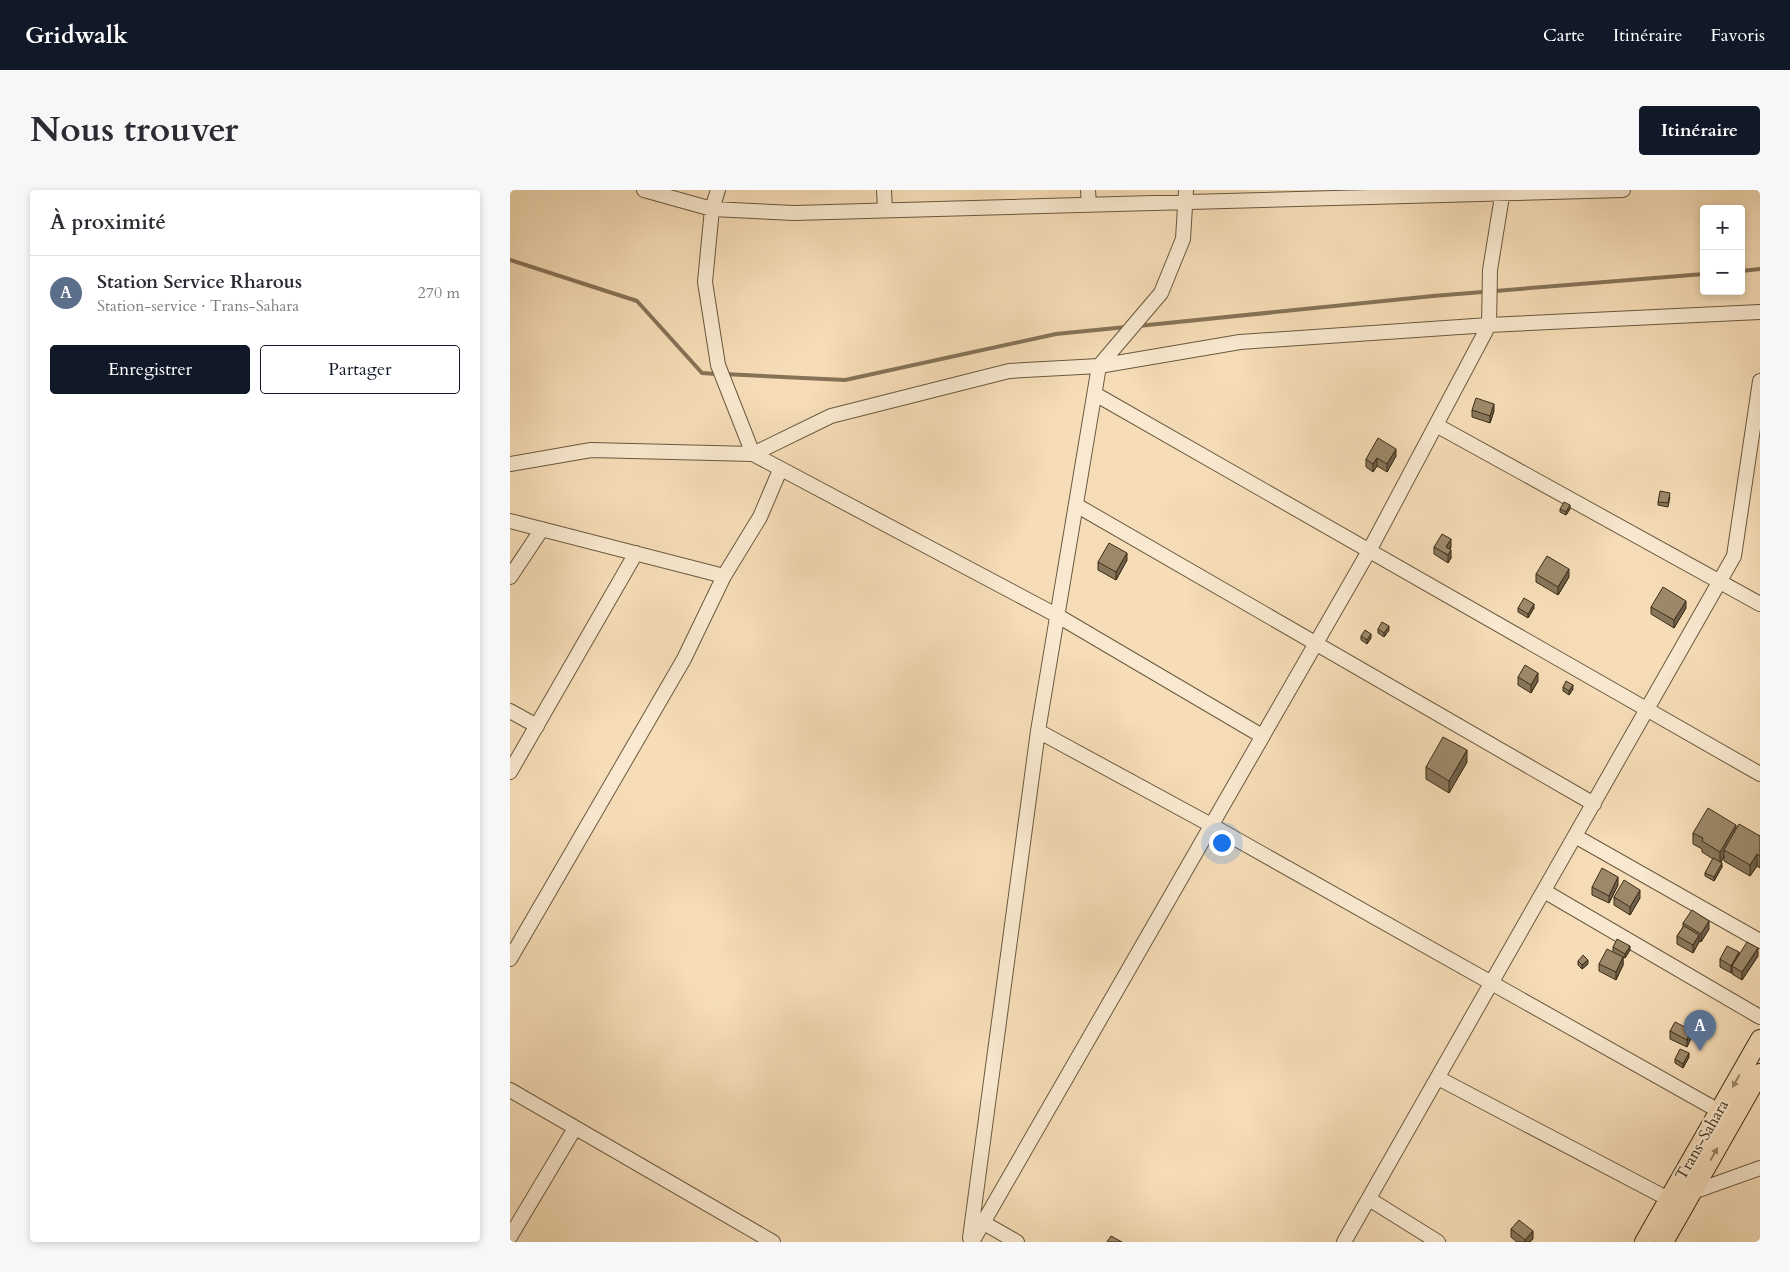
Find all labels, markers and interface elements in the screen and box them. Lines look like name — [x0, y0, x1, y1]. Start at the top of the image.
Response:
text: Gridwalk — [25, 19, 128, 52]
text: Carte — [1543, 23, 1585, 48]
text: Itinéraire — [1613, 23, 1682, 48]
text: Favoris — [1710, 23, 1765, 48]
text: Nous trouver — [30, 106, 238, 154]
button: Itinéraire — [1639, 106, 1760, 155]
map controls — [1700, 205, 1745, 295]
button: + — [1700, 205, 1745, 250]
text: À proximité — [50, 208, 166, 237]
button: − — [1700, 250, 1745, 295]
text: Station Service Rharous — [97, 269, 302, 295]
text: A — [60, 282, 72, 304]
text: 270 m — [418, 282, 460, 304]
text: Station-service · Trans-Sahara — [97, 295, 299, 317]
button: Enregistrer — [50, 345, 250, 394]
button: Partager — [260, 345, 460, 394]
your location — [1209, 830, 1235, 856]
pin: A — [1684, 1010, 1716, 1051]
one-way arrow — [1732, 1074, 1740, 1089]
street label: Trans-Sahara — [1670, 1096, 1734, 1184]
one-way arrow — [1710, 1147, 1719, 1161]

